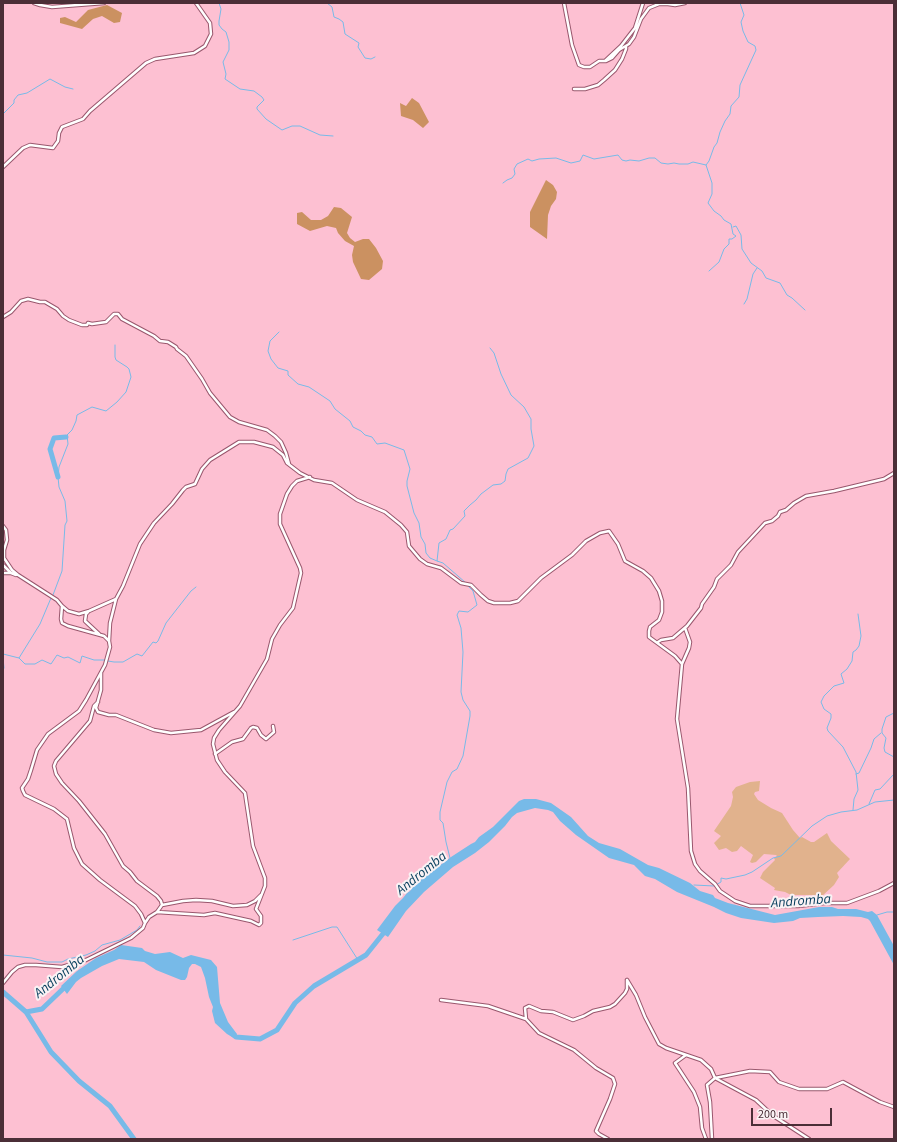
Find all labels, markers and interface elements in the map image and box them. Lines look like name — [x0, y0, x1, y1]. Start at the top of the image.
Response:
water label: Andromba — [393, 849, 451, 899]
water label: Andromba — [770, 892, 832, 912]
water label: Andromba — [31, 952, 89, 1002]
scale bar — [753, 1100, 834, 1126]
text: 200 m — [758, 1106, 788, 1123]

